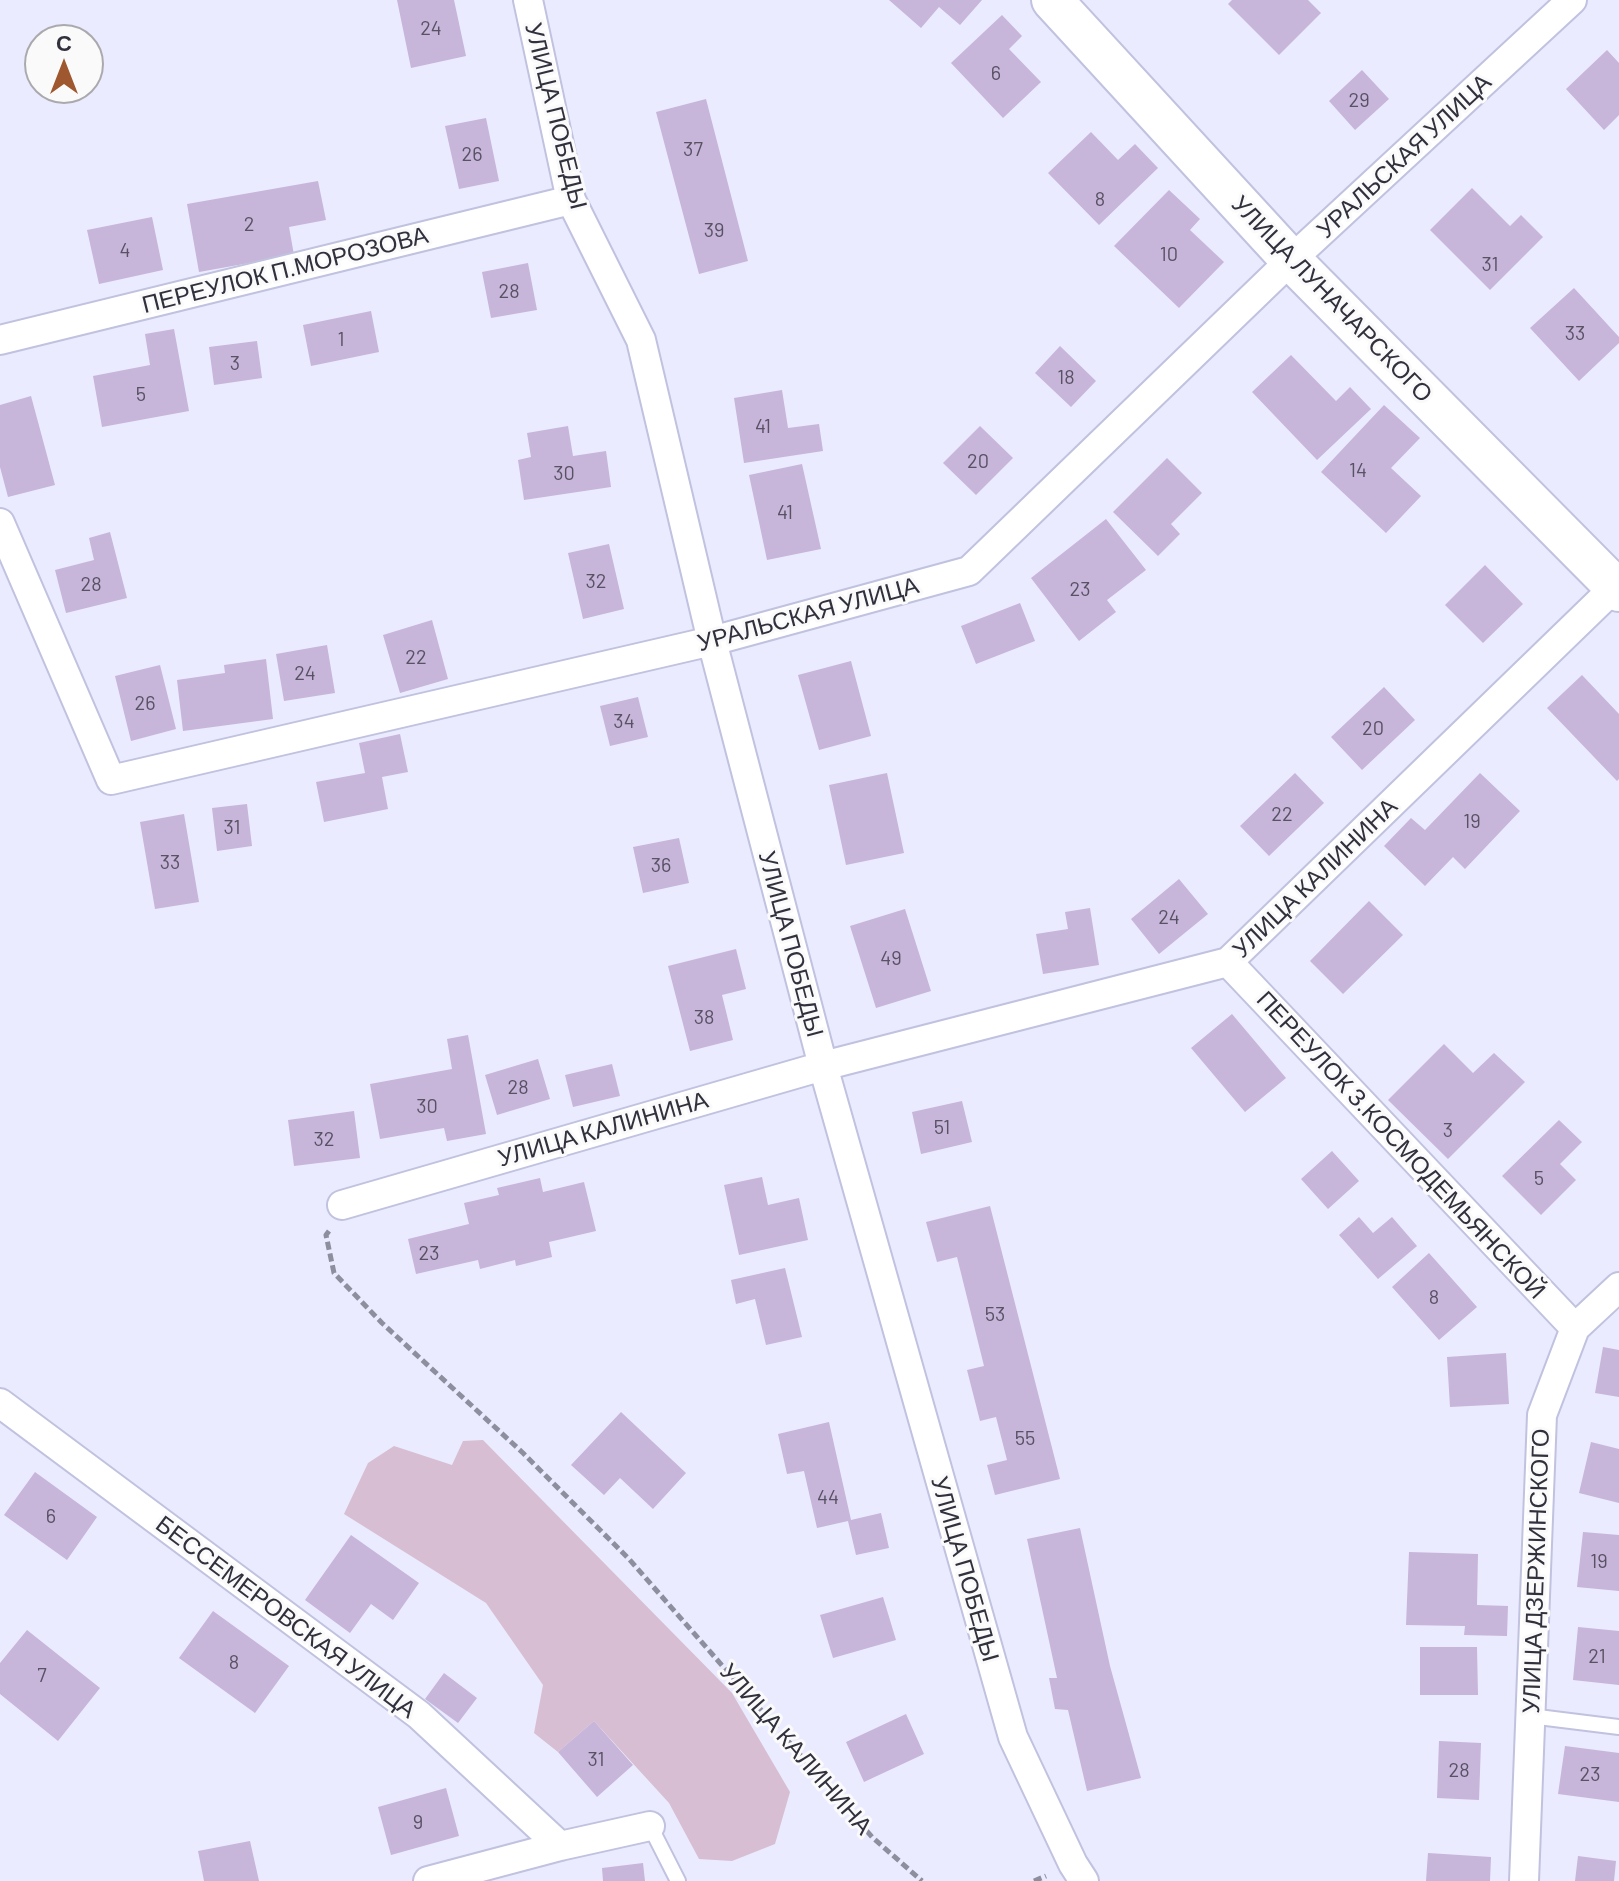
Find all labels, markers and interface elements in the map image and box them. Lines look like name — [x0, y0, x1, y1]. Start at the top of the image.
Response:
house number: 24 — [420, 16, 442, 40]
street label: УЛИЦА ПОБЕДЫ — [519, 20, 593, 212]
north arrow — [24, 24, 104, 104]
text: С — [56, 29, 72, 55]
house number: 6 — [991, 61, 1001, 85]
street label: УРАЛЬСКАЯ УЛИЦА — [1311, 68, 1497, 244]
house number: 29 — [1348, 88, 1370, 112]
house number: 37 — [683, 137, 703, 161]
house number: 26 — [461, 142, 483, 166]
house number: 8 — [1095, 187, 1105, 211]
street label: УЛИЦА ЛУНАЧАРСКОГО — [1226, 190, 1438, 408]
house number: 2 — [244, 212, 254, 236]
house number: 39 — [704, 218, 724, 242]
street label: ПЕРЕУЛОК П.МОРОЗОВА — [139, 220, 431, 320]
house number: 4 — [119, 238, 131, 262]
house number: 10 — [1160, 242, 1178, 266]
house number: 31 — [1481, 252, 1499, 276]
house number: 28 — [498, 279, 520, 303]
house number: 33 — [1565, 321, 1585, 345]
house number: 1 — [338, 327, 344, 351]
house number: 3 — [230, 351, 240, 375]
house number: 18 — [1057, 365, 1075, 389]
house number: 5 — [136, 382, 146, 406]
house number: 41 — [755, 414, 771, 438]
house number: 20 — [967, 449, 989, 473]
house number: 14 — [1349, 458, 1367, 482]
house number: 30 — [553, 461, 575, 485]
house number: 41 — [777, 500, 793, 524]
house number: 32 — [585, 569, 607, 593]
street label: УРАЛЬСКАЯ УЛИЦА — [694, 571, 922, 657]
house number: 28 — [80, 572, 102, 596]
house number: 23 — [1070, 577, 1090, 601]
house number: 22 — [405, 645, 427, 669]
house number: 24 — [294, 661, 316, 685]
house number: 26 — [134, 691, 156, 715]
house number: 34 — [613, 709, 635, 733]
house number: 20 — [1362, 716, 1384, 740]
street label: УЛИЦА КАЛИНИНА — [1227, 792, 1403, 964]
house number: 22 — [1271, 802, 1293, 826]
house number: 19 — [1463, 809, 1481, 833]
house number: 31 — [223, 815, 241, 839]
street label: УЛИЦА ПОБЕДЫ — [752, 848, 830, 1040]
house number: 33 — [160, 850, 180, 874]
house number: 36 — [651, 853, 671, 877]
house number: 24 — [1158, 905, 1180, 929]
house number: 49 — [880, 946, 902, 970]
street label: ПЕРЕУЛОК З.КОСМОДЕМЬЯНСКОЙ — [1251, 985, 1551, 1305]
house number: 38 — [694, 1005, 714, 1029]
house number: 28 — [507, 1075, 529, 1099]
street label: УЛИЦА КАЛИНИНА — [495, 1085, 711, 1173]
house number: 30 — [416, 1094, 438, 1118]
house number: 51 — [934, 1115, 950, 1139]
house number: 3 — [1443, 1118, 1453, 1142]
house number: 32 — [313, 1127, 335, 1151]
house number: 5 — [1534, 1166, 1544, 1190]
house number: 23 — [419, 1241, 439, 1265]
house number: 8 — [1429, 1285, 1439, 1309]
house number: 53 — [985, 1302, 1005, 1326]
house number: 55 — [1015, 1426, 1035, 1450]
street label: УЛИЦА ДЗЕРЖИНСКОГО — [1517, 1428, 1555, 1714]
street label: УЛИЦА ПОБЕДЫ — [925, 1473, 1005, 1665]
house number: 44 — [817, 1485, 839, 1509]
house number: 6 — [46, 1504, 56, 1528]
street label: БЕССЕМЕРОВСКАЯ УЛИЦА — [150, 1510, 422, 1724]
house number: 19 — [1590, 1549, 1608, 1573]
house number: 21 — [1588, 1644, 1606, 1668]
house number: 8 — [229, 1650, 239, 1674]
street label: УЛИЦА КАЛИНИНА — [714, 1657, 878, 1841]
house number: 7 — [37, 1663, 47, 1687]
house number: 31 — [587, 1747, 605, 1771]
house number: 28 — [1448, 1758, 1470, 1782]
house number: 23 — [1580, 1762, 1600, 1786]
house number: 9 — [413, 1810, 423, 1834]

